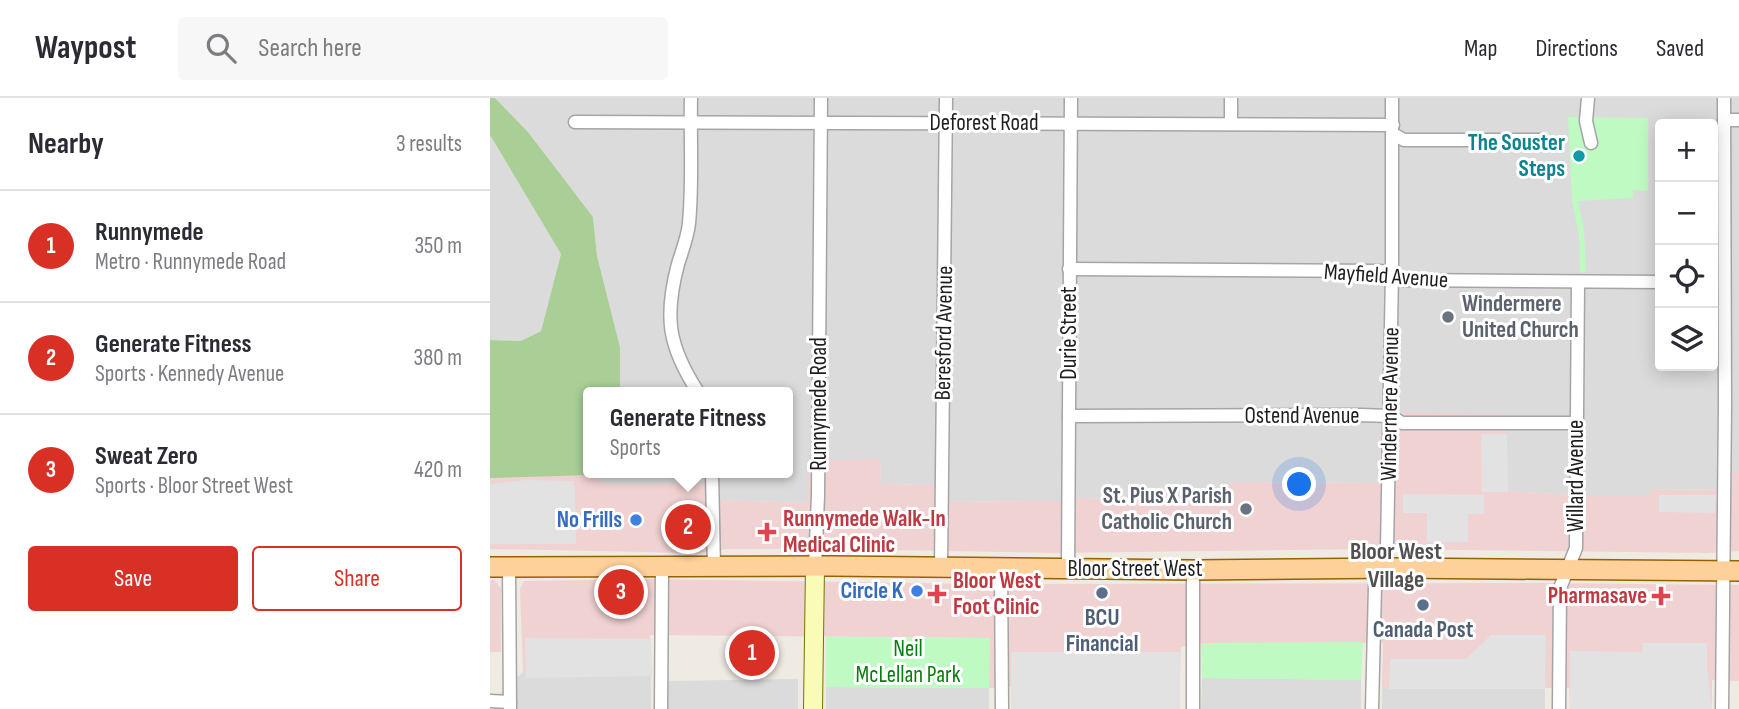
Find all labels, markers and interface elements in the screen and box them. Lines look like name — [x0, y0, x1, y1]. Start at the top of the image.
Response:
search box — [178, 17, 668, 80]
text: Waypost — [35, 28, 136, 68]
icon: search — [202, 29, 240, 67]
text: Search here — [258, 33, 362, 64]
text: Map — [1464, 34, 1497, 63]
text: Directions — [1535, 34, 1618, 63]
text: Saved — [1656, 34, 1704, 63]
street label: Deforest Road — [930, 109, 1038, 137]
map controls — [1655, 119, 1718, 371]
button: + — [1655, 119, 1718, 182]
text: Nearby — [28, 126, 104, 162]
place label: The Souster Steps — [1468, 129, 1565, 183]
text: 3 results — [396, 130, 462, 158]
marker: The Souster Steps — [1571, 148, 1587, 164]
button: − — [1655, 182, 1718, 245]
text: Runnymede — [95, 217, 204, 248]
text: 1 — [46, 232, 56, 260]
text: 350 m — [414, 232, 462, 260]
button: locate — [1655, 245, 1718, 308]
text: Metro · Runnymede Road — [95, 248, 286, 276]
street label: Mayfield Avenue — [1323, 258, 1449, 294]
street label: Beresford Avenue — [929, 265, 959, 401]
street label: Durie Street — [1055, 286, 1083, 380]
place label: Windermere United Church — [1462, 290, 1579, 344]
button: layers — [1655, 308, 1718, 371]
marker: Windermere United Church — [1440, 309, 1456, 325]
street label: Windermere Avenue — [1375, 327, 1405, 481]
text: Generate Fitness — [95, 329, 252, 360]
street label: Runnymede Road — [805, 337, 833, 471]
text: 2 — [46, 344, 56, 372]
text: 380 m — [414, 344, 462, 372]
text: Sports · Kennedy Avenue — [95, 360, 284, 388]
popup — [583, 387, 793, 478]
street label: Ostend Avenue — [1245, 402, 1360, 430]
text: Generate Fitness — [610, 403, 766, 434]
street label: Willard Avenue — [1562, 420, 1590, 532]
text: Sports — [610, 434, 661, 462]
text: Sweat Zero — [95, 441, 198, 472]
text: 3 — [46, 456, 56, 484]
text: 420 m — [414, 456, 462, 484]
your location — [1282, 467, 1316, 501]
text: Sports · Bloor Street West — [95, 472, 293, 500]
place label: St. Pius X Parish Catholic Church — [1101, 482, 1232, 536]
pin: 2 — [665, 501, 711, 553]
marker: St. Pius X Parish Catholic Church — [1238, 501, 1254, 517]
place label: Runnymede Walk-In Medical Clinic — [783, 505, 946, 559]
place label: No Frills — [557, 506, 622, 534]
marker: No Frills — [628, 512, 644, 528]
marker: Runnymede Walk-In Medical Clinic — [757, 522, 777, 542]
district label: Bloor West Village — [1350, 537, 1442, 594]
button: Save — [28, 546, 238, 611]
button: Share — [252, 546, 462, 611]
street label: Bloor Street West — [1067, 555, 1203, 583]
pin: 3 — [598, 566, 644, 618]
place label: Bloor West Foot Clinic — [953, 567, 1042, 621]
place label: Circle K — [841, 577, 904, 605]
place label: Pharmasave — [1548, 582, 1647, 610]
marker: Circle K — [909, 583, 925, 599]
marker: Bloor West Foot Clinic — [927, 584, 947, 604]
marker: BCU Financial — [1094, 585, 1110, 601]
marker: Pharmasave — [1653, 588, 1669, 604]
marker: Canada Post — [1415, 597, 1431, 613]
place label: BCU Financial — [1066, 604, 1138, 658]
place label: Canada Post — [1373, 616, 1474, 644]
pin: 1 — [729, 627, 775, 679]
park label: Neil McLellan Park — [856, 635, 961, 689]

